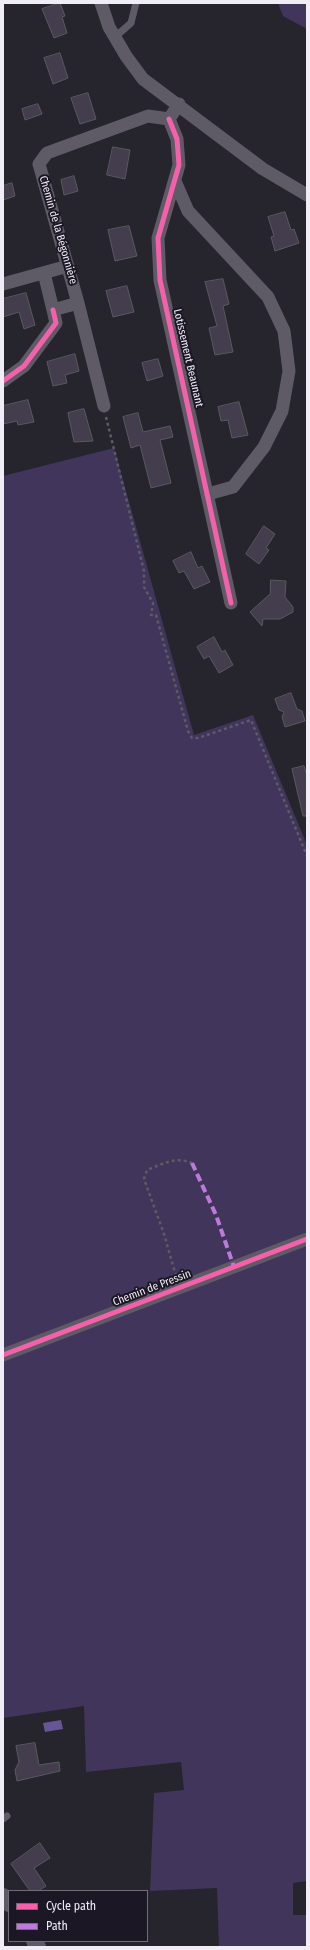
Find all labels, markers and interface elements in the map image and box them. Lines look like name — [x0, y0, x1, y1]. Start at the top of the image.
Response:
street label: Chemin de la Bégonnière — [36, 174, 80, 286]
street label: Lotissement Beaunant — [170, 308, 206, 408]
street label: Chemin de Pressin — [111, 1267, 193, 1309]
legend — [8, 1890, 148, 1942]
text: Cycle path — [46, 1899, 96, 1913]
text: Path — [46, 1919, 68, 1933]

